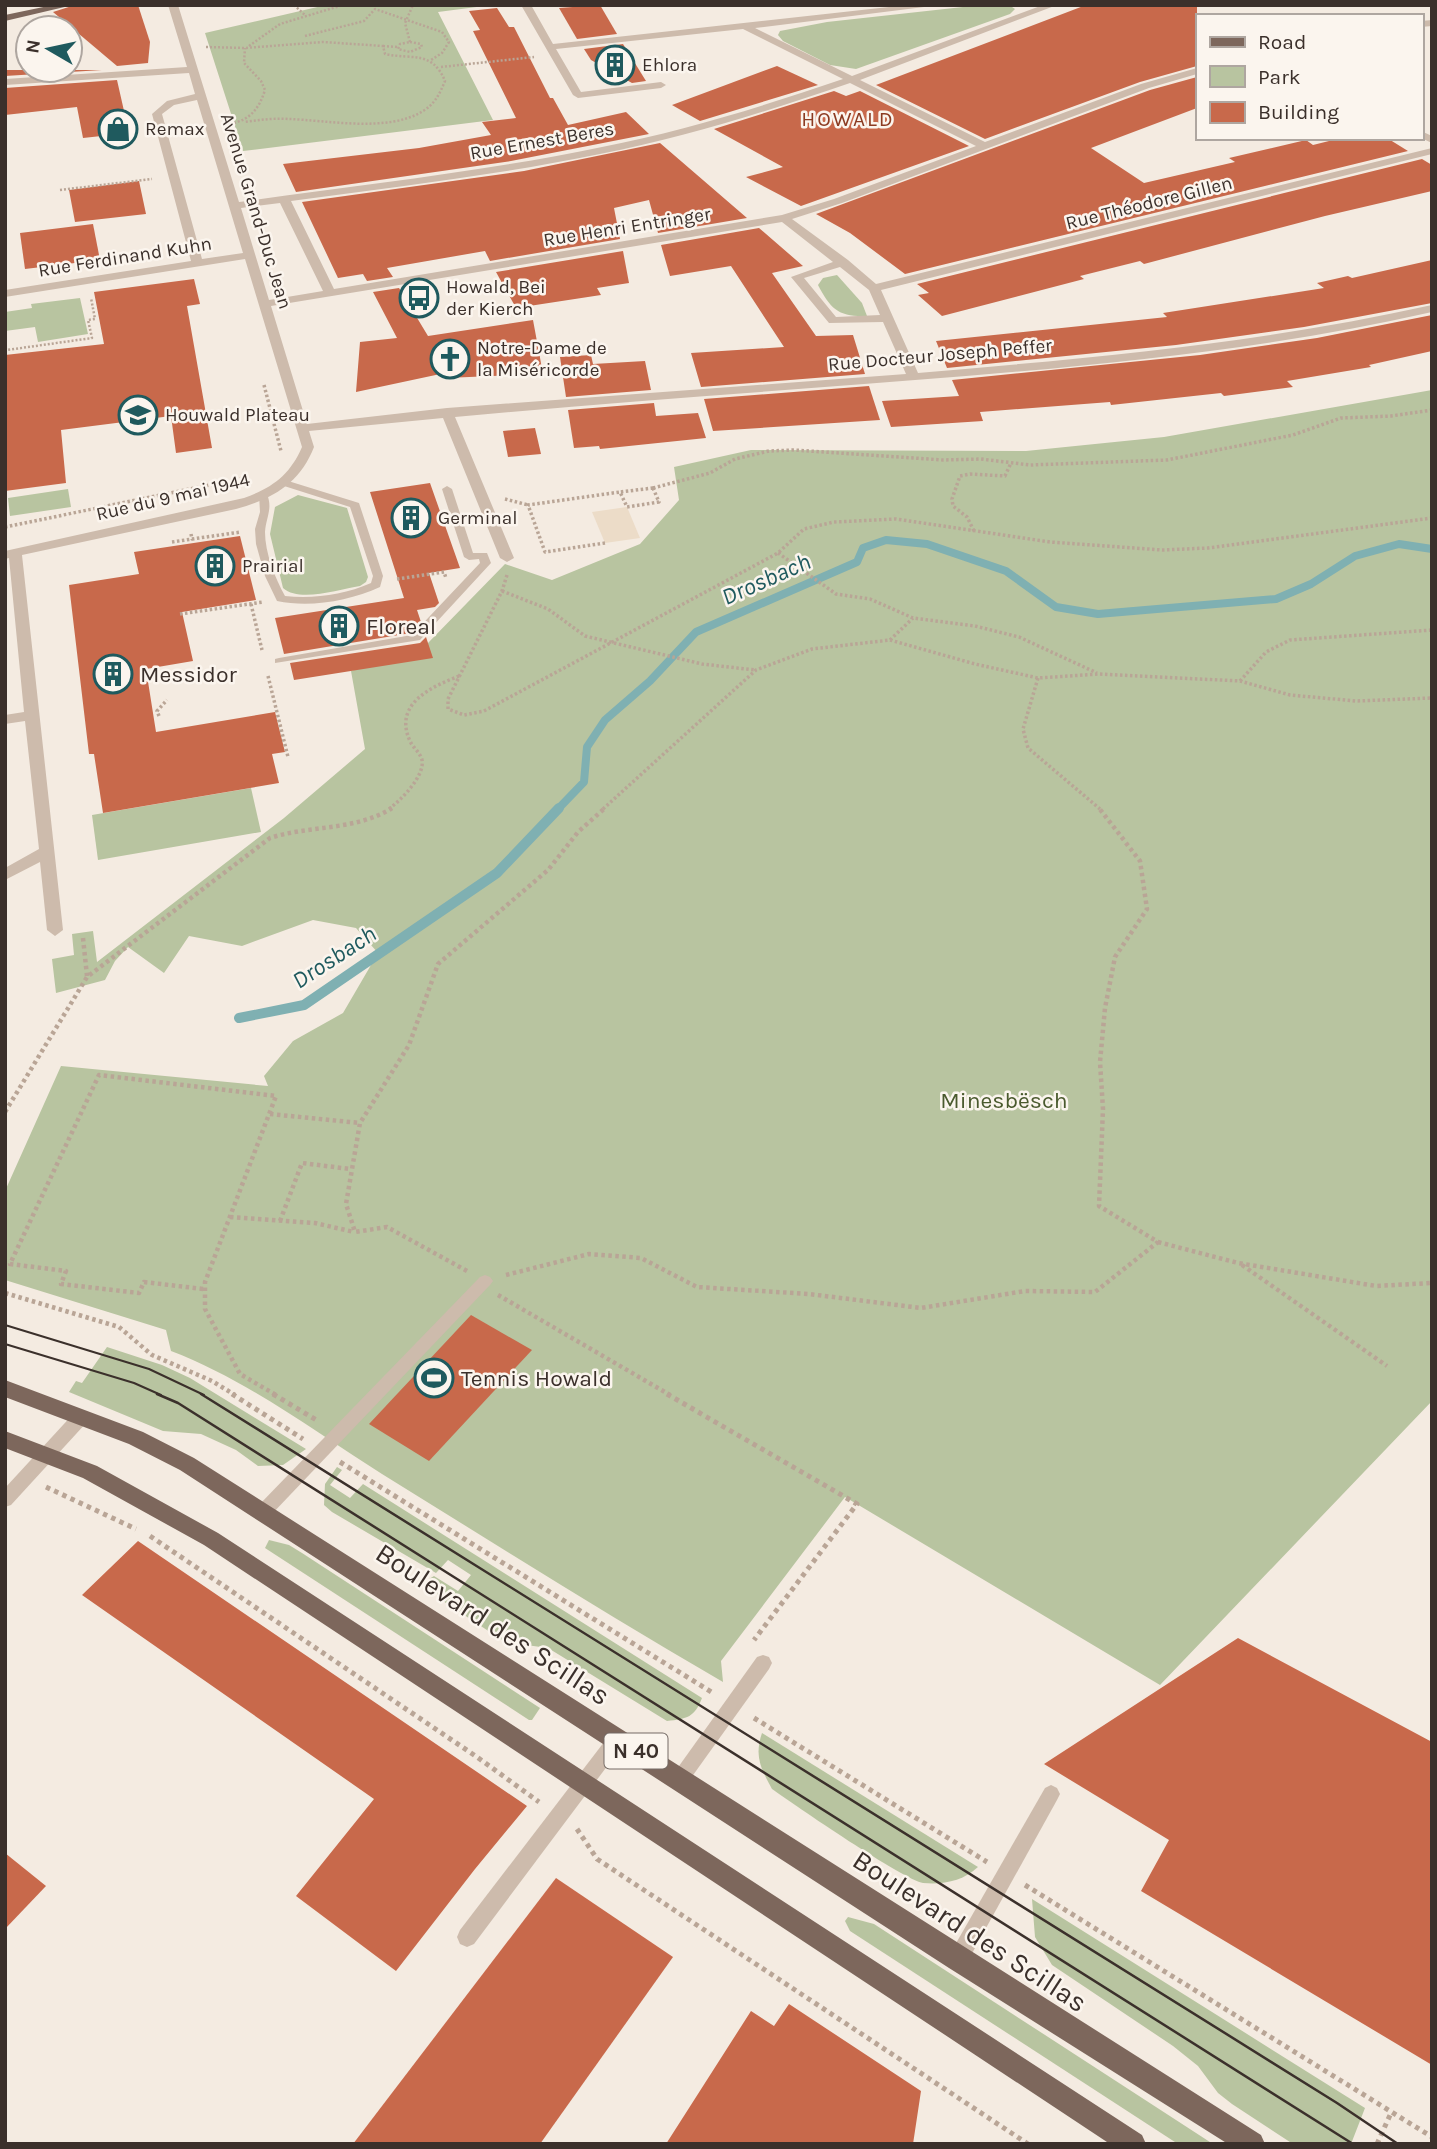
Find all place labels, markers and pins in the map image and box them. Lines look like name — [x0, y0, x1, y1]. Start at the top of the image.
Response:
building icon: Ehlora — [594, 44, 636, 86]
place label: Ehlora — [642, 54, 697, 76]
shop icon: Remax — [97, 108, 139, 150]
place label: Remax — [145, 118, 205, 140]
place label: Howald, Bei der Kierch — [446, 276, 546, 320]
bus stop icon: Howald, Bei der Kierch — [398, 277, 440, 319]
place label: Notre-Dame de la Miséricorde — [477, 337, 607, 381]
church icon: Notre-Dame de la Miséricorde — [429, 338, 471, 380]
school or university icon: Houwald Plateau — [117, 394, 159, 436]
place label: Houwald Plateau — [165, 404, 310, 426]
building icon: Germinal — [390, 497, 432, 539]
place label: Germinal — [438, 507, 518, 529]
building icon: Prairial — [194, 545, 236, 587]
place label: Prairial — [242, 555, 304, 577]
building icon: Floreal — [318, 605, 360, 647]
place label: Floreal — [366, 613, 436, 640]
building icon: Messidor — [92, 653, 134, 695]
place label: Messidor — [140, 661, 238, 688]
sports icon: Tennis Howald — [413, 1357, 455, 1399]
place label: Tennis Howald — [461, 1365, 612, 1392]

